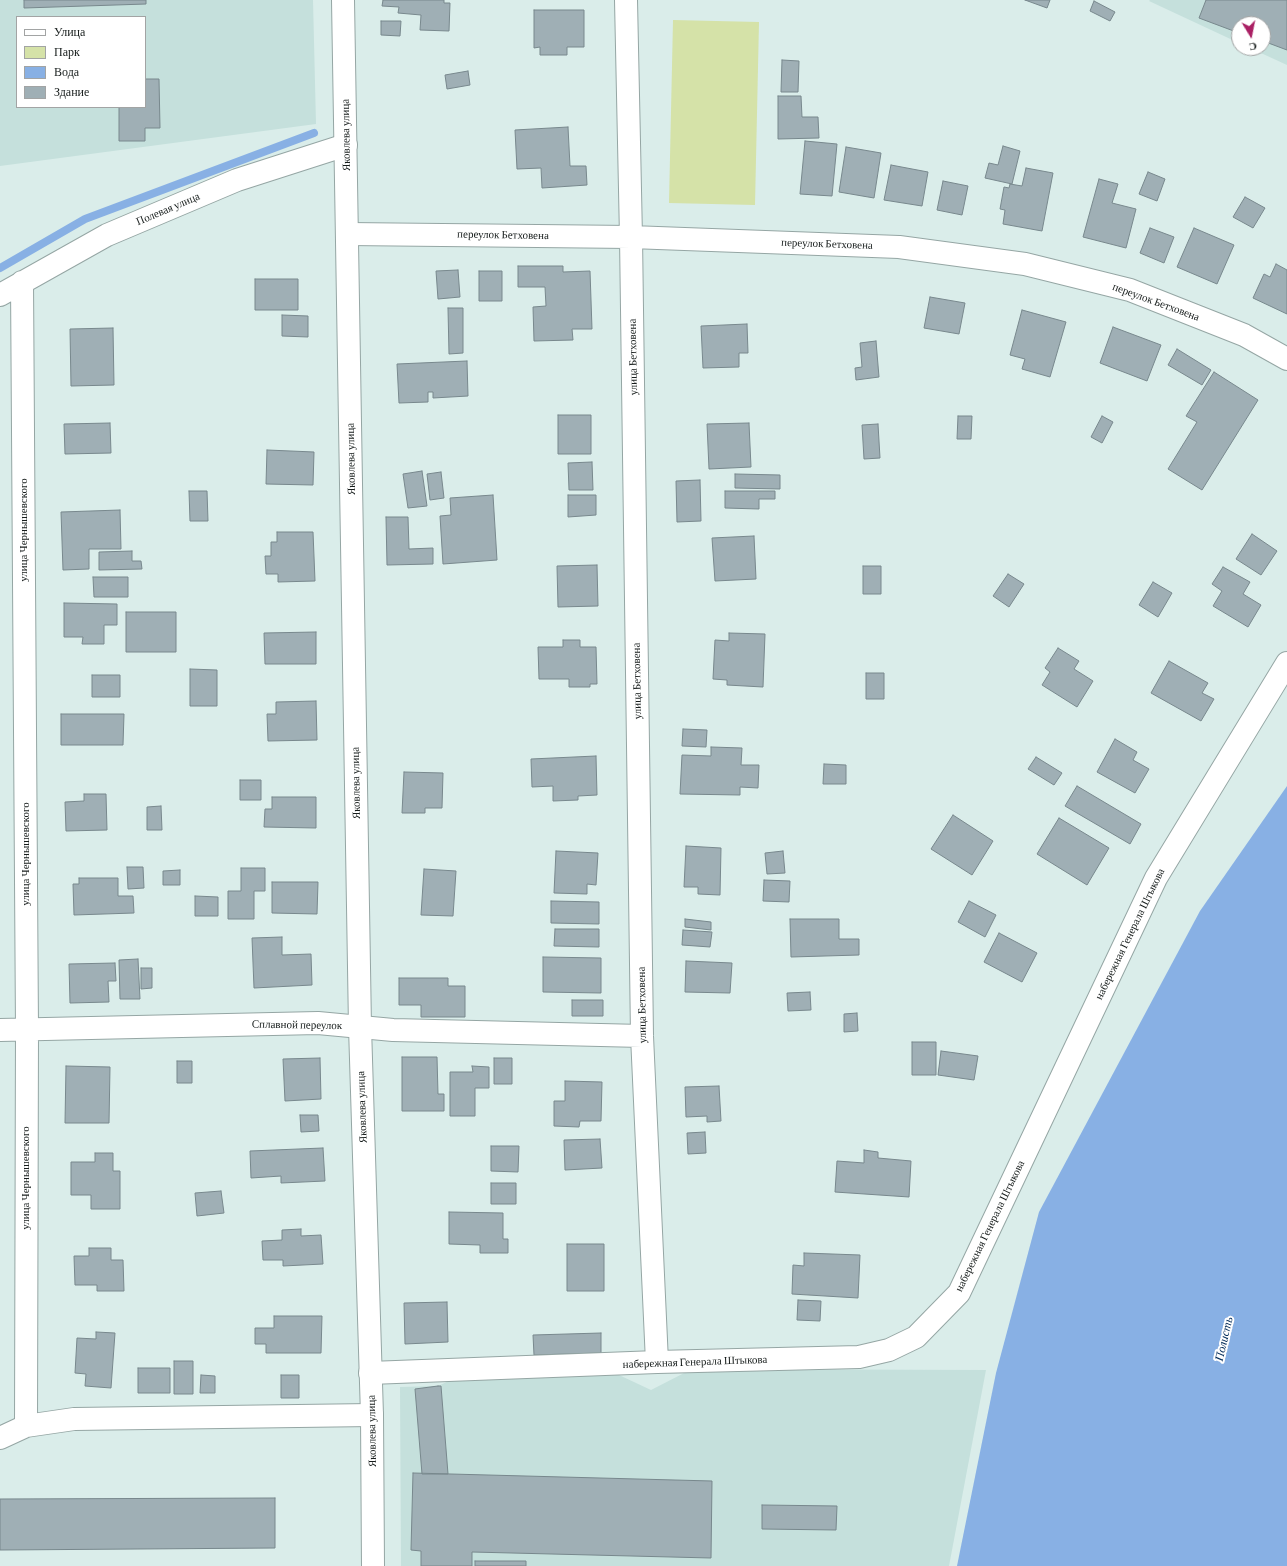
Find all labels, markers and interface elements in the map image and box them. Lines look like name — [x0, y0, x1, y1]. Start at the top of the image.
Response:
legend — [16, 16, 146, 108]
north arrow — [1231, 16, 1271, 56]
text: Улица — [54, 25, 85, 39]
text: С — [1248, 40, 1258, 53]
text: Парк — [54, 45, 80, 59]
text: Вода — [54, 65, 79, 79]
text: Здание — [54, 85, 89, 99]
street label: Яковлева улица — [339, 99, 353, 171]
street label: Полевая улица — [134, 190, 202, 228]
street label: переулок Бетховена — [457, 228, 549, 242]
street label: переулок Бетховена — [781, 236, 873, 252]
street label: переулок Бетховена — [1111, 280, 1201, 324]
street label: улица Бетховена — [626, 319, 640, 395]
street label: Яковлева улица — [344, 423, 358, 495]
street label: улица Чернышевского — [17, 478, 31, 582]
street label: улица Бетховена — [630, 643, 644, 719]
street label: Яковлева улица — [349, 747, 363, 819]
street label: улица Чернышевского — [19, 802, 33, 906]
street label: набережная Генерала Штыкова — [1092, 866, 1168, 1002]
street label: улица Бетховена — [635, 967, 649, 1043]
street label: Сплавной переулок — [252, 1018, 342, 1032]
street label: Яковлева улица — [354, 1071, 370, 1143]
street label: улица Чернышевского — [19, 1126, 33, 1230]
street label: набережная Генерала Штыкова — [952, 1158, 1028, 1294]
water label: Полисть — [1212, 1315, 1236, 1363]
street label: набережная Генерала Штыкова — [623, 1353, 767, 1371]
street label: Яковлева улица — [365, 1395, 379, 1467]

